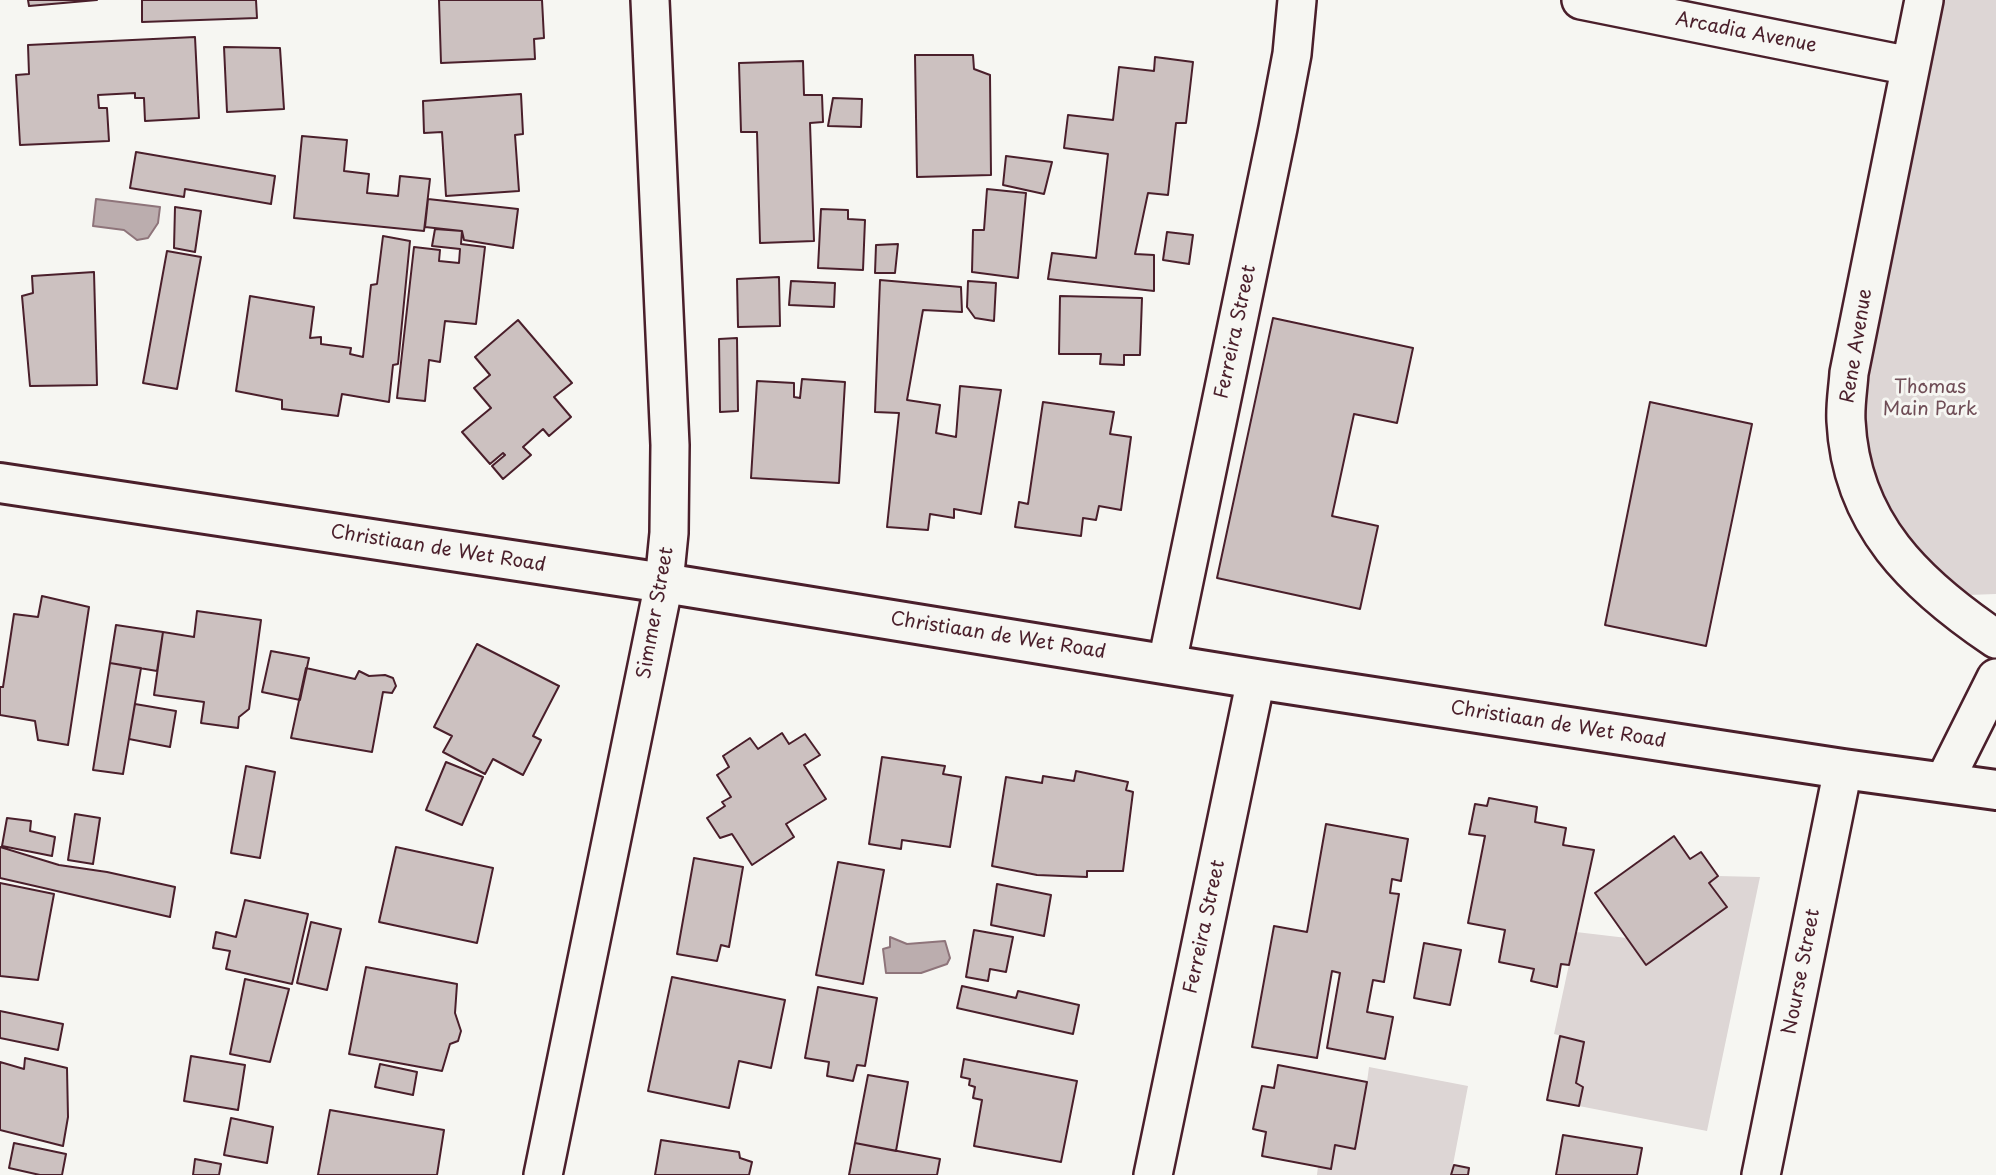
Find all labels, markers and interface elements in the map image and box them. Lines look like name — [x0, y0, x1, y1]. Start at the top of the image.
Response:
street label: Arcadia Avenue — [1674, 8, 1818, 58]
street label: Ferreira Street — [1211, 263, 1261, 401]
street label: Rene Avenue — [1837, 287, 1877, 405]
park label: Thomas Main Park — [1883, 377, 1977, 421]
street label: Christiaan de Wet Road — [329, 521, 547, 577]
street label: Simmer Street — [633, 545, 679, 681]
street label: Christiaan de Wet Road — [889, 608, 1107, 664]
street label: Christiaan de Wet Road — [1449, 697, 1667, 753]
street label: Ferreira Street — [1180, 858, 1230, 996]
street label: Nourse Street — [1779, 907, 1825, 1037]

